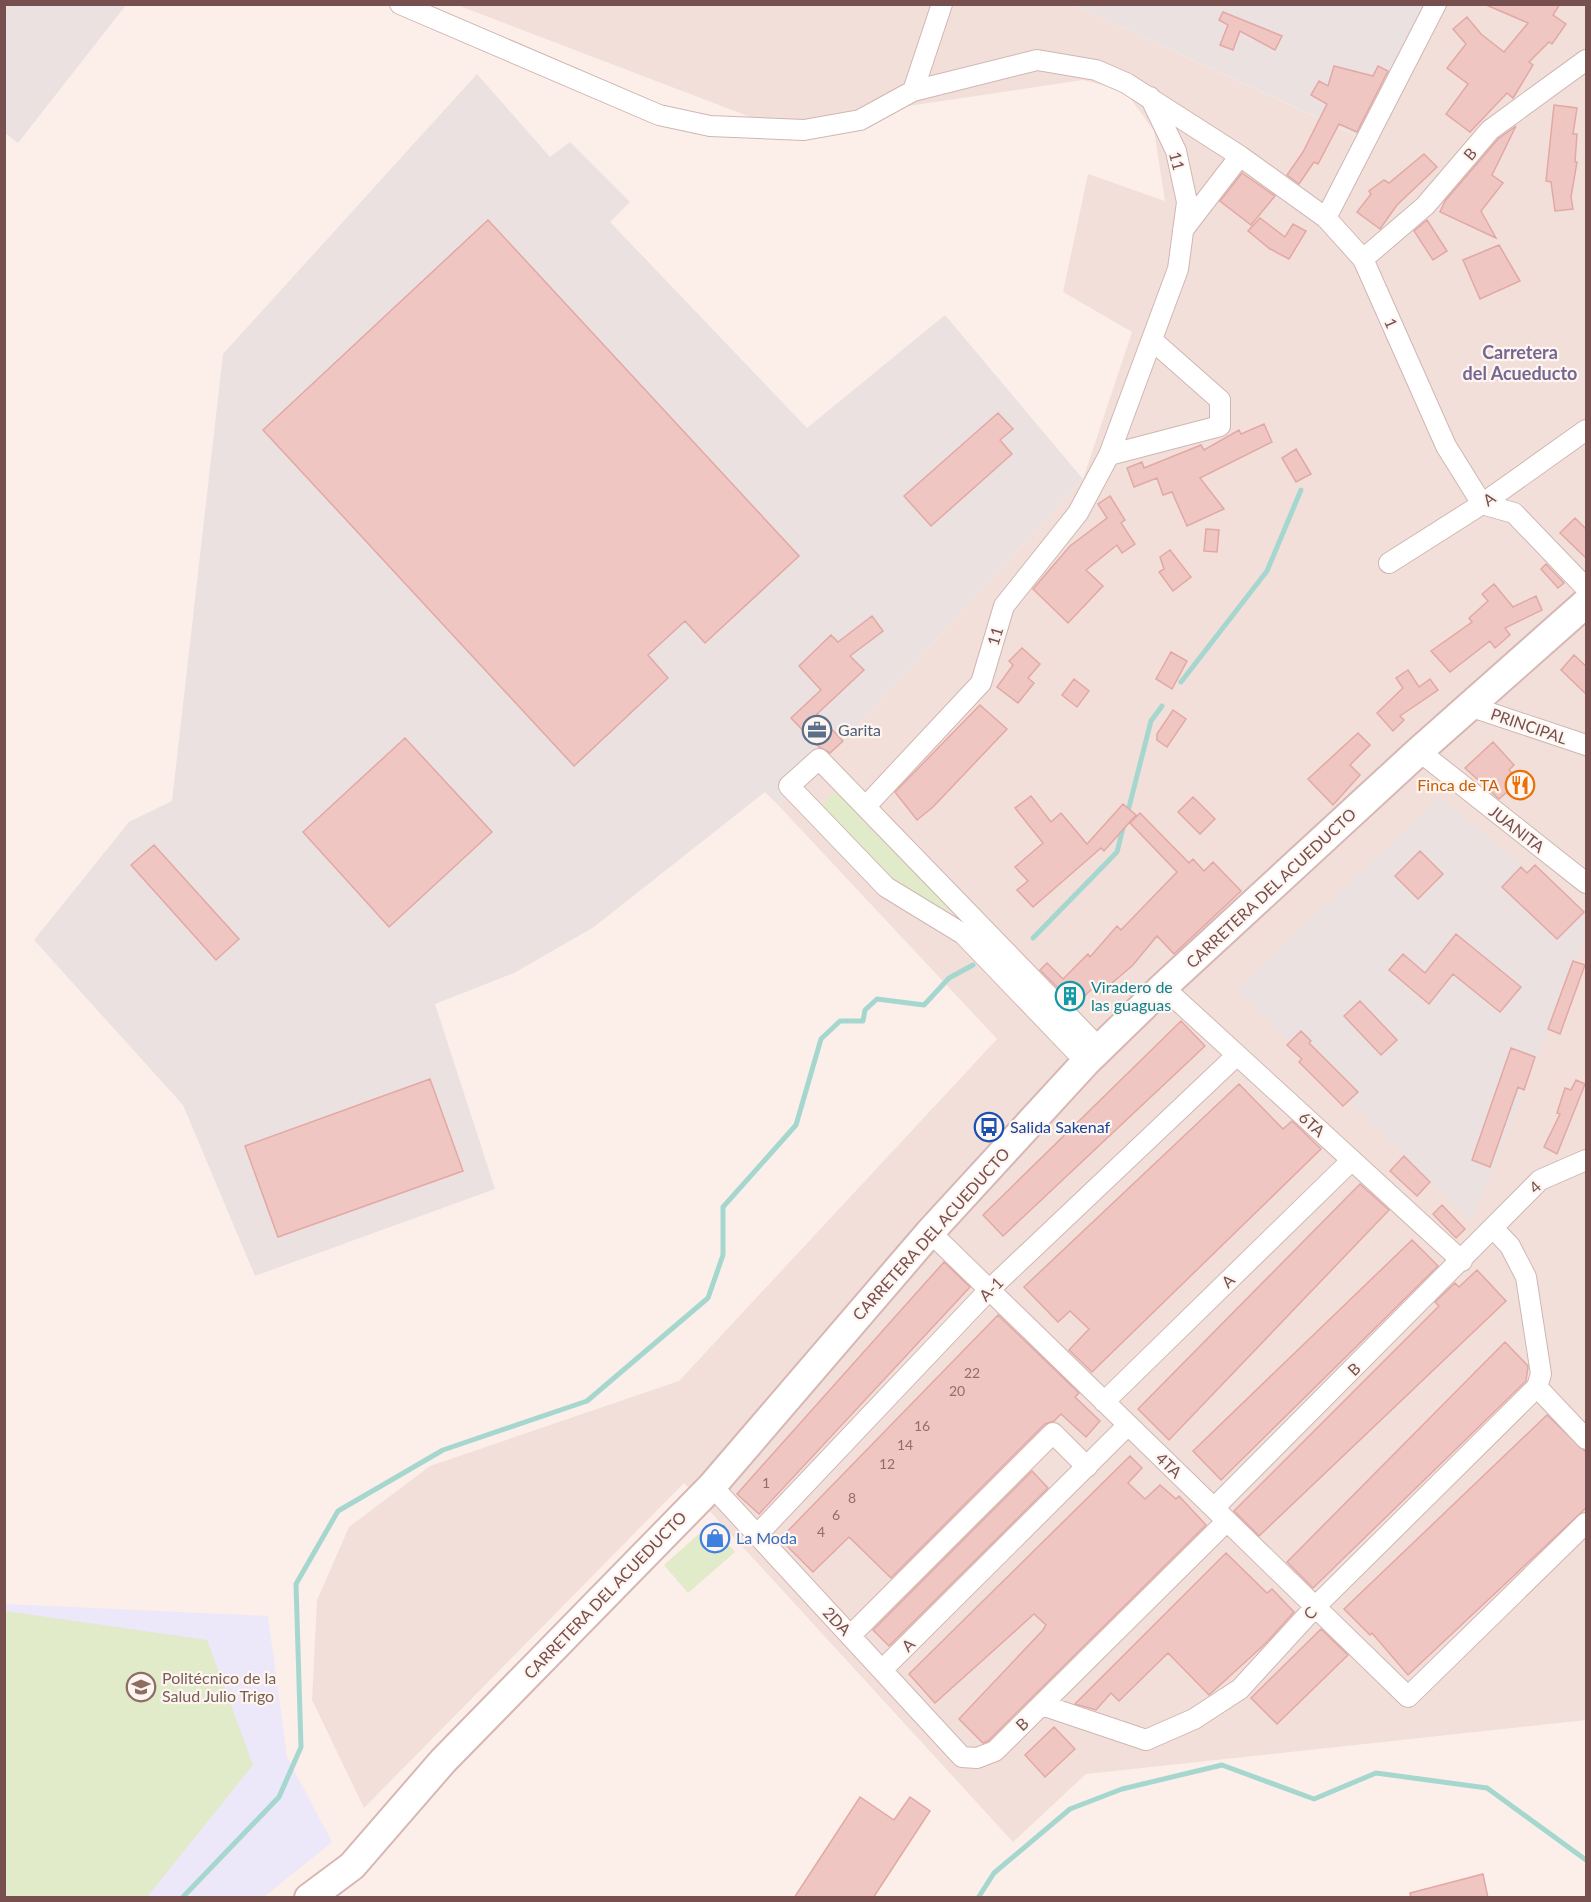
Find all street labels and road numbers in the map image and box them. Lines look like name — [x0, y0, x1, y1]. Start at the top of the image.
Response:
street label: B — [1459, 144, 1480, 164]
street label: 11 — [1166, 149, 1189, 172]
street label: 1 — [1381, 315, 1402, 331]
street label: A — [1479, 488, 1499, 509]
street label: 11 — [983, 624, 1006, 648]
street label: PRINCIPAL — [1489, 704, 1570, 747]
street label: JUANITA — [1486, 801, 1549, 856]
street label: CARRETERA DEL ACUEDUCTO — [1182, 804, 1360, 971]
street label: 6TA — [1295, 1107, 1329, 1140]
street label: CARRETERA DEL ACUEDUCTO — [848, 1143, 1013, 1324]
street label: 4 — [1525, 1176, 1544, 1197]
street label: A — [1217, 1270, 1238, 1291]
street label: A-1 — [975, 1273, 1007, 1305]
street label: B — [1343, 1358, 1364, 1379]
street label: 4TA — [1153, 1448, 1186, 1481]
street label: CARRETERA DEL ACUEDUCTO — [520, 1507, 690, 1682]
street label: 2DA — [820, 1602, 855, 1639]
street label: C — [1299, 1602, 1320, 1623]
street label: A — [897, 1634, 918, 1655]
street label: B — [1011, 1713, 1032, 1734]

